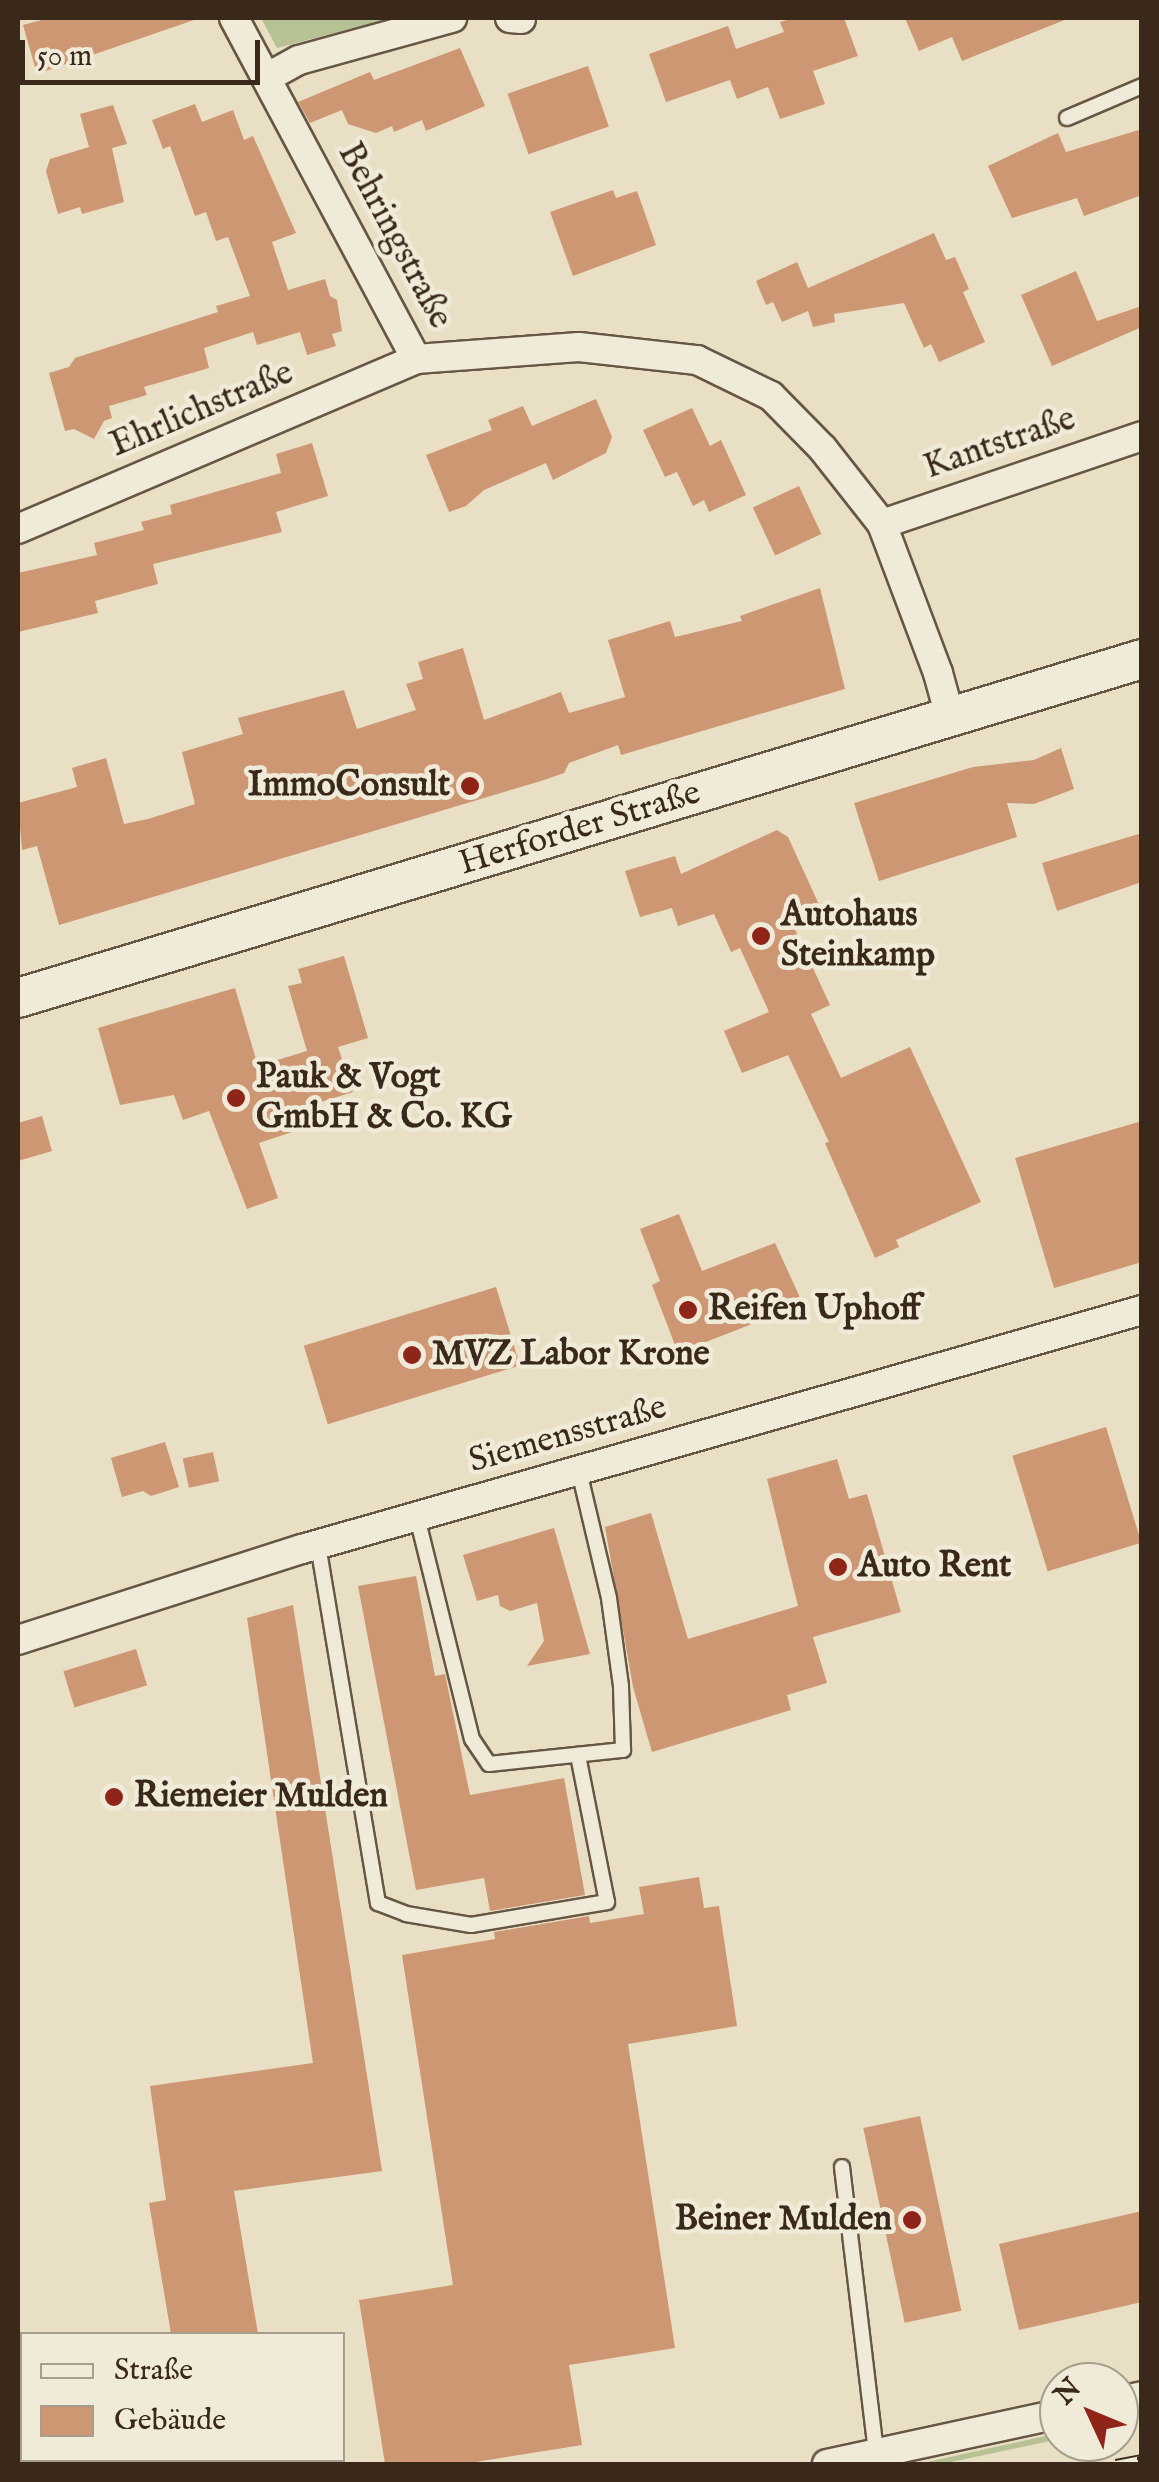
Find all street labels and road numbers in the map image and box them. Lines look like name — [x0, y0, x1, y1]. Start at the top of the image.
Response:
street label: Behringstraße — [328, 136, 460, 336]
street label: Ehrlichstraße — [104, 353, 300, 467]
street label: Kantstraße — [919, 399, 1081, 489]
street label: Herforder Straße — [454, 772, 706, 886]
street label: Siemensstraße — [464, 1387, 672, 1483]

